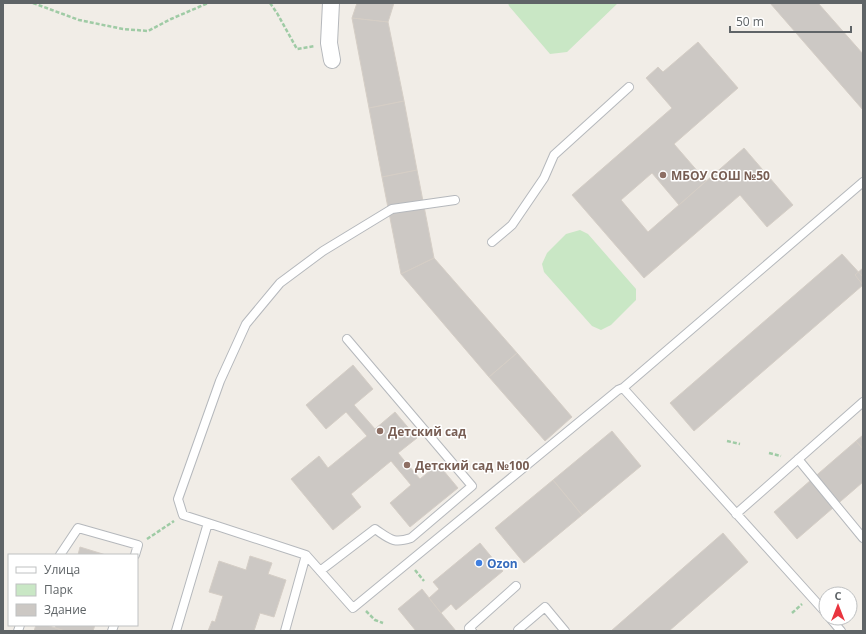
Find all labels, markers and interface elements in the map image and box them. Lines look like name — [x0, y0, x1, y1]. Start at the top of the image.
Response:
scale bar — [730, 8, 851, 34]
text: 50 m — [736, 13, 764, 30]
place label: МБОУ СОШ №50 — [671, 167, 770, 184]
marker: МБОУ СОШ №50 — [658, 170, 668, 180]
place label: Детский сад — [388, 423, 466, 440]
marker: Детский сад — [375, 426, 385, 436]
place label: Детский сад №100 — [415, 457, 529, 474]
marker: Детский сад №100 — [402, 460, 412, 470]
legend — [8, 554, 138, 626]
place label: Ozon — [487, 555, 518, 572]
marker: Ozon — [474, 558, 484, 568]
text: Улица — [44, 561, 80, 578]
text: Парк — [44, 581, 74, 598]
north arrow — [818, 586, 858, 626]
text: С — [834, 588, 842, 603]
text: Здание — [44, 601, 87, 618]

